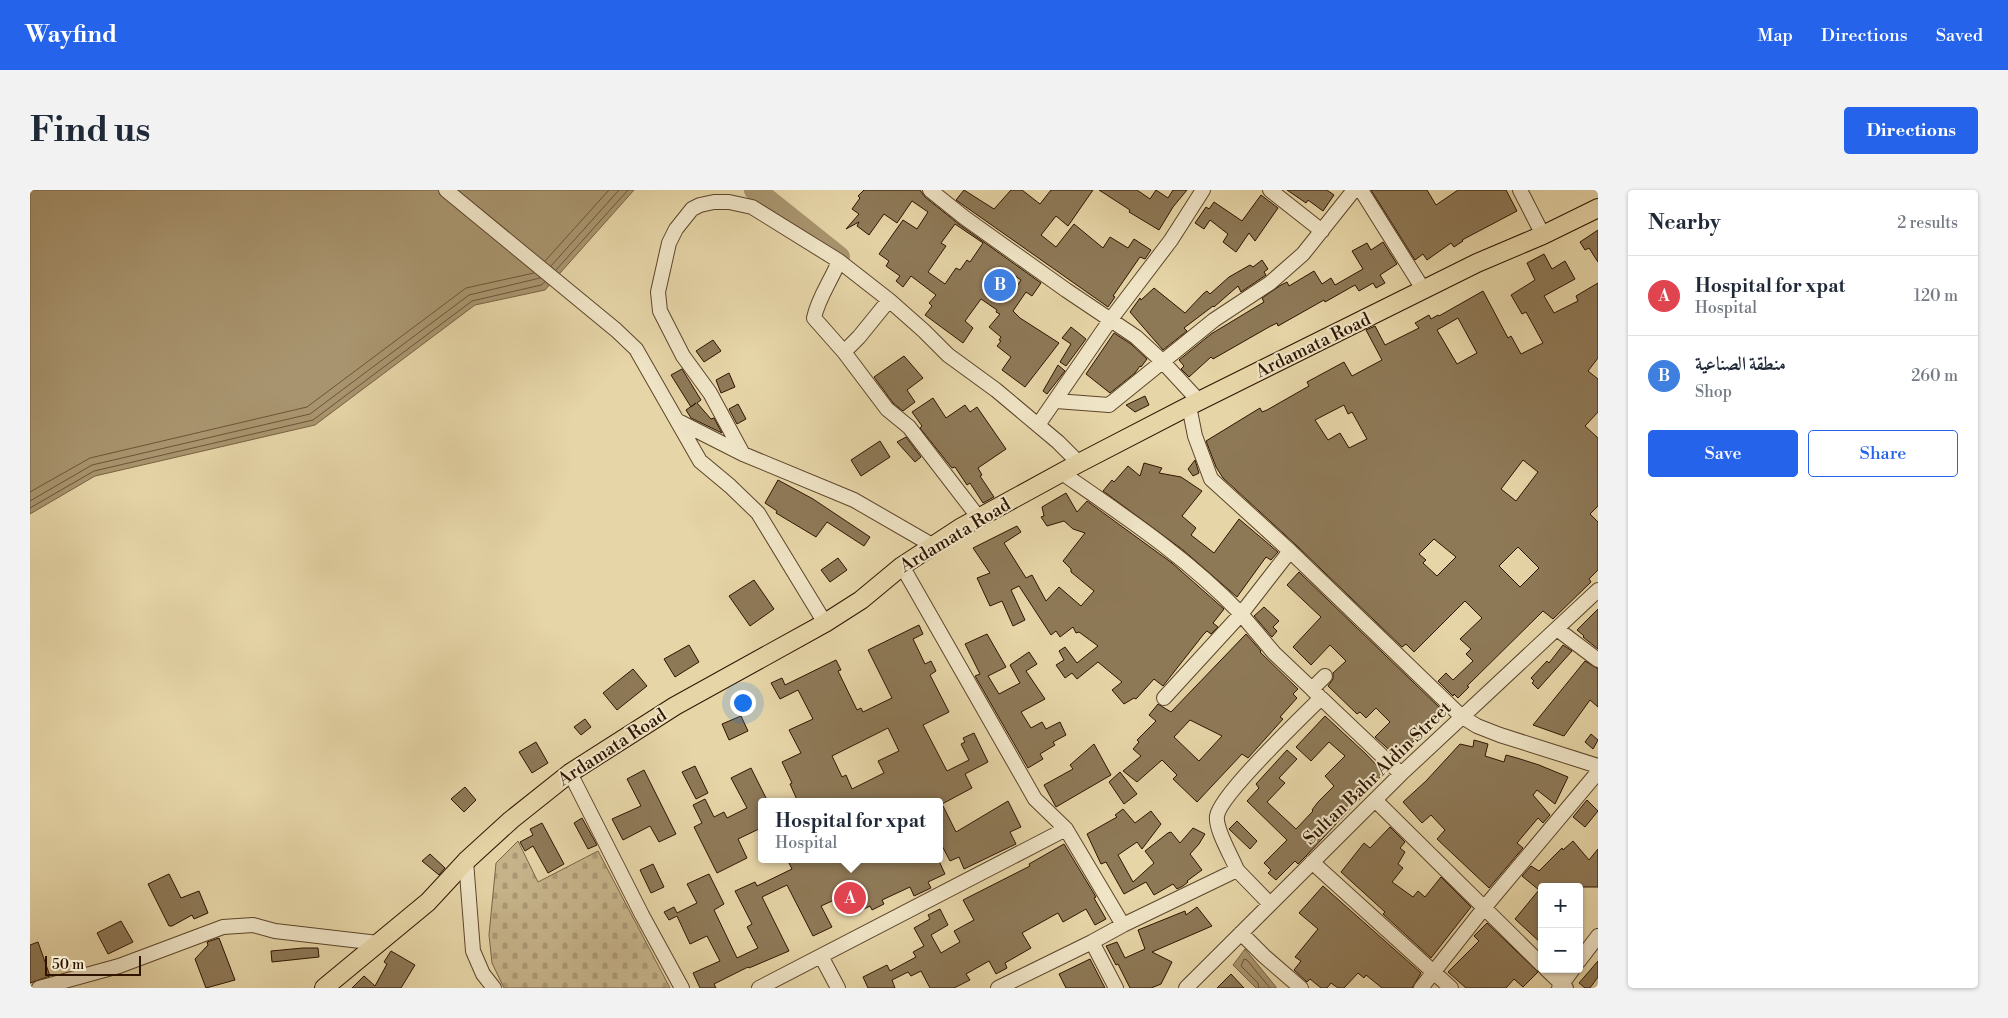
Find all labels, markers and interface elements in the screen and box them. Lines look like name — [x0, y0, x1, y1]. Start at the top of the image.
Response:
text: Wayfind — [25, 20, 117, 50]
text: Map — [1757, 24, 1793, 47]
text: Directions — [1821, 24, 1908, 47]
text: Saved — [1936, 24, 1983, 47]
button: Directions — [1844, 107, 1978, 154]
text: Find us — [30, 109, 150, 152]
text: Nearby — [1648, 210, 1721, 236]
text: 2 results — [1897, 213, 1958, 233]
pin: B — [984, 266, 1016, 304]
text: Hospital for xpat — [1695, 274, 1845, 298]
text: A — [1658, 286, 1670, 306]
text: 120 m — [1914, 286, 1958, 306]
text: Hospital — [1695, 298, 1757, 318]
street label: Ardamata Road — [1251, 307, 1375, 384]
text: منطقة الصناعية — [1695, 352, 1786, 376]
text: B — [1658, 366, 1670, 386]
text: 260 m — [1911, 366, 1958, 386]
text: Shop — [1695, 382, 1732, 402]
button: Save — [1648, 430, 1798, 477]
button: Share — [1808, 430, 1958, 477]
street label: Ardamata Road — [895, 493, 1016, 578]
your location — [730, 690, 756, 716]
street label: Sultan Bahr Aldin Street — [1298, 696, 1457, 850]
street label: Ardamata Road — [553, 703, 672, 792]
popup — [758, 798, 943, 863]
text: Hospital for xpat — [775, 809, 926, 833]
text: Hospital — [775, 833, 837, 853]
pin: A — [834, 879, 866, 917]
map controls — [1538, 883, 1583, 973]
button: + — [1538, 883, 1583, 928]
button: − — [1538, 928, 1583, 973]
scale bar — [45, 953, 141, 976]
text: 50 m — [52, 956, 84, 974]

